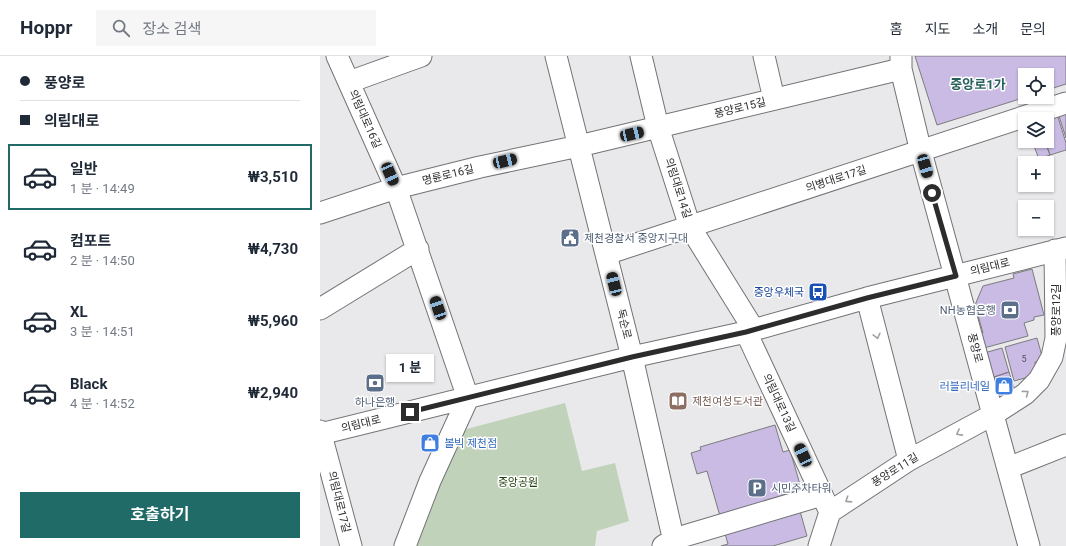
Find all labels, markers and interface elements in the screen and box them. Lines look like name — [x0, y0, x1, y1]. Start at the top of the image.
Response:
search box — [96, 10, 376, 46]
text: Hoppr — [20, 16, 72, 39]
icon: search — [110, 17, 132, 39]
text: 장소 검색 — [142, 20, 201, 38]
text: 홈 — [890, 21, 903, 37]
text: 지도 — [925, 21, 950, 37]
text: 소개 — [972, 21, 998, 37]
text: 문의 — [1020, 21, 1046, 37]
map controls — [1018, 68, 1054, 236]
button: locate — [1018, 68, 1054, 104]
text: 풍양로 — [44, 74, 85, 92]
district label: 중앙로1가 — [950, 77, 1006, 92]
street label: 의림대로16길 — [346, 88, 384, 150]
street label: 풍양로15길 — [713, 95, 767, 121]
text: 의림대로 — [44, 112, 99, 130]
button: layers — [1018, 112, 1054, 148]
car — [619, 125, 645, 143]
car — [492, 152, 518, 170]
car — [916, 153, 934, 179]
street label: 의림대로14길 — [662, 156, 694, 220]
button: + — [1018, 156, 1054, 192]
icon: car — [22, 159, 58, 195]
text: 일반 — [70, 160, 98, 178]
car — [380, 161, 400, 187]
street label: 명륜로16길 — [421, 162, 475, 188]
street label: 의병대로17길 — [804, 163, 868, 195]
text: ₩3,510 — [248, 168, 298, 186]
text: 1 분 · 14:49 — [70, 181, 135, 196]
route start — [923, 184, 941, 202]
button: − — [1018, 200, 1054, 236]
public building icon: 제천경찰서 중앙지구대 — [559, 227, 581, 249]
icon: car — [22, 231, 58, 267]
text: 컴포트 — [70, 232, 111, 250]
place label: 제천경찰서 중앙지구대 — [584, 232, 688, 245]
text: ₩4,730 — [248, 240, 298, 258]
text: 2 분 · 14:50 — [70, 253, 135, 268]
street label: 의림대로 — [969, 256, 1011, 278]
car — [605, 271, 623, 297]
bus stop icon: 중앙우체국 — [807, 281, 829, 303]
street label: 풍양로12길 — [1050, 284, 1063, 336]
place label: 중앙우체국 — [753, 286, 804, 299]
car — [428, 295, 448, 321]
bank icon: NH농협은행 — [999, 299, 1021, 321]
icon: car — [22, 303, 58, 339]
text: XL — [70, 303, 88, 321]
place label: NH농협은행 — [940, 304, 996, 317]
street label: 독순로 — [614, 308, 634, 340]
text: ₩5,960 — [248, 312, 298, 330]
text: 3 분 · 14:51 — [70, 324, 135, 339]
one-way arrow — [872, 332, 881, 339]
street label: 풍양로 — [965, 332, 985, 364]
callout: 1 분 — [386, 354, 434, 382]
house number: 5 — [1021, 354, 1027, 364]
text: 1 분 — [399, 360, 421, 375]
bank icon: 하나은행 — [364, 372, 386, 394]
street label: 의림대로13길 — [760, 372, 798, 434]
icon: car — [22, 375, 58, 411]
text: Black — [70, 375, 107, 393]
shop icon: 러블리네일 — [993, 375, 1015, 397]
place label: 러블리네일 — [939, 380, 990, 393]
text: ₩2,940 — [248, 384, 298, 402]
library icon: 제천여성도서관 — [667, 390, 689, 412]
one-way arrow — [1022, 391, 1029, 398]
place label: 제천여성도서관 — [692, 395, 763, 408]
text: 4 분 · 14:52 — [70, 396, 135, 411]
place label: 하나은행 — [355, 396, 395, 409]
route end — [401, 403, 419, 421]
street label: 의림대로 — [340, 413, 382, 435]
one-way arrow — [956, 428, 963, 436]
shop icon: 볼빅 제천점 — [419, 432, 441, 454]
place label: 볼빅 제천점 — [444, 437, 497, 450]
car — [792, 442, 814, 468]
street label: 풍양로11길 — [869, 450, 921, 490]
street label: 의림대로17길 — [325, 470, 353, 534]
park label: 중앙공원 — [498, 476, 538, 489]
parking icon: 시민주차타워 — [746, 477, 768, 499]
place label: 시민주차타워 — [771, 482, 832, 495]
button: 호출하기 — [20, 492, 300, 538]
one-way arrow — [845, 495, 852, 503]

